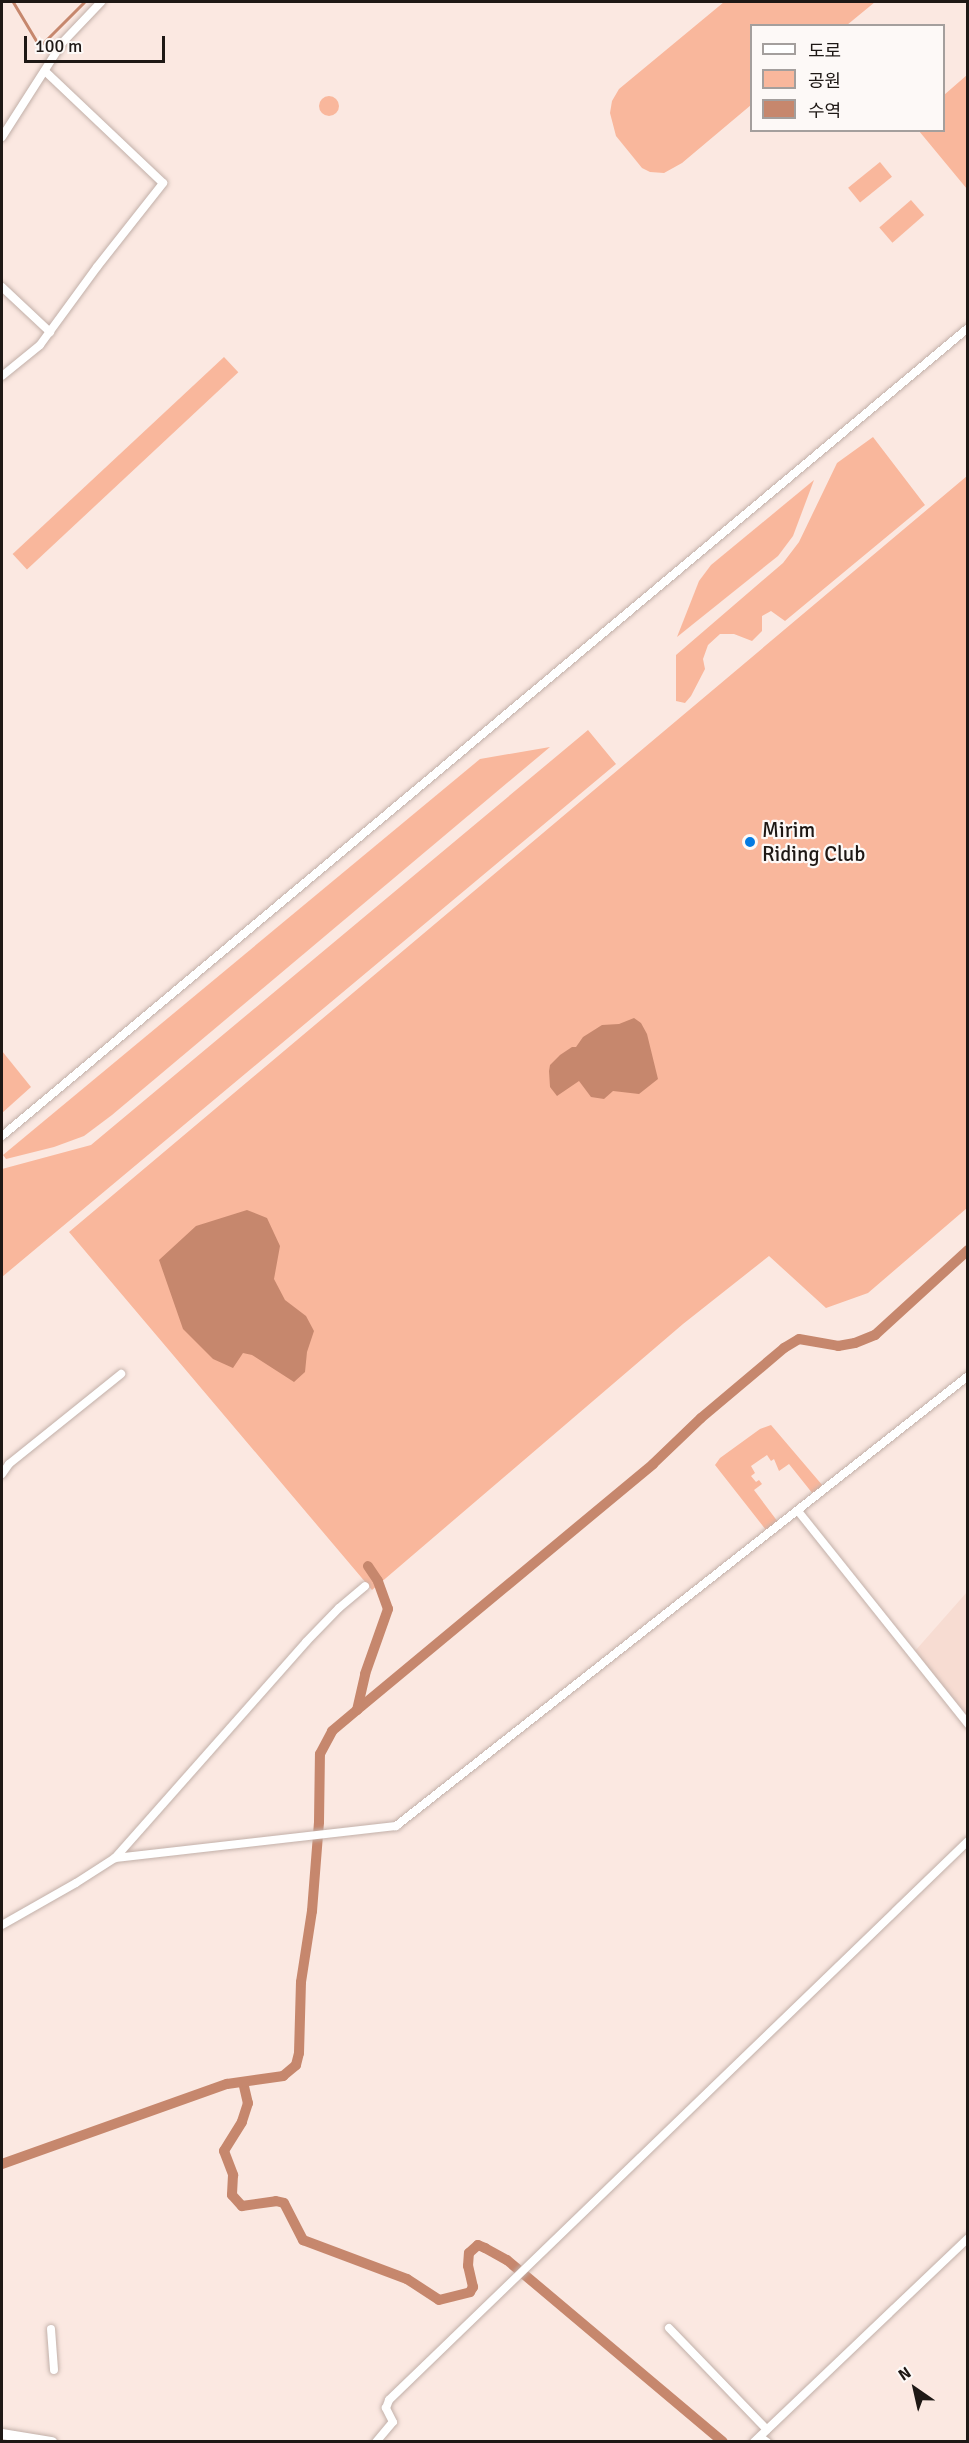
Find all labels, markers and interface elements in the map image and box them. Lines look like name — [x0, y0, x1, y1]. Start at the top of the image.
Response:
scale bar — [27, 24, 168, 62]
legend — [750, 24, 945, 132]
text: 100 m — [35, 35, 82, 57]
text: 도로 — [808, 40, 841, 62]
text: 공원 — [808, 70, 841, 92]
text: 수역 — [808, 100, 841, 122]
place label: Mirim Riding Club — [762, 817, 865, 867]
marker: Mirim Riding Club — [743, 835, 757, 849]
north arrow — [885, 2359, 945, 2419]
text: N — [895, 2363, 915, 2385]

